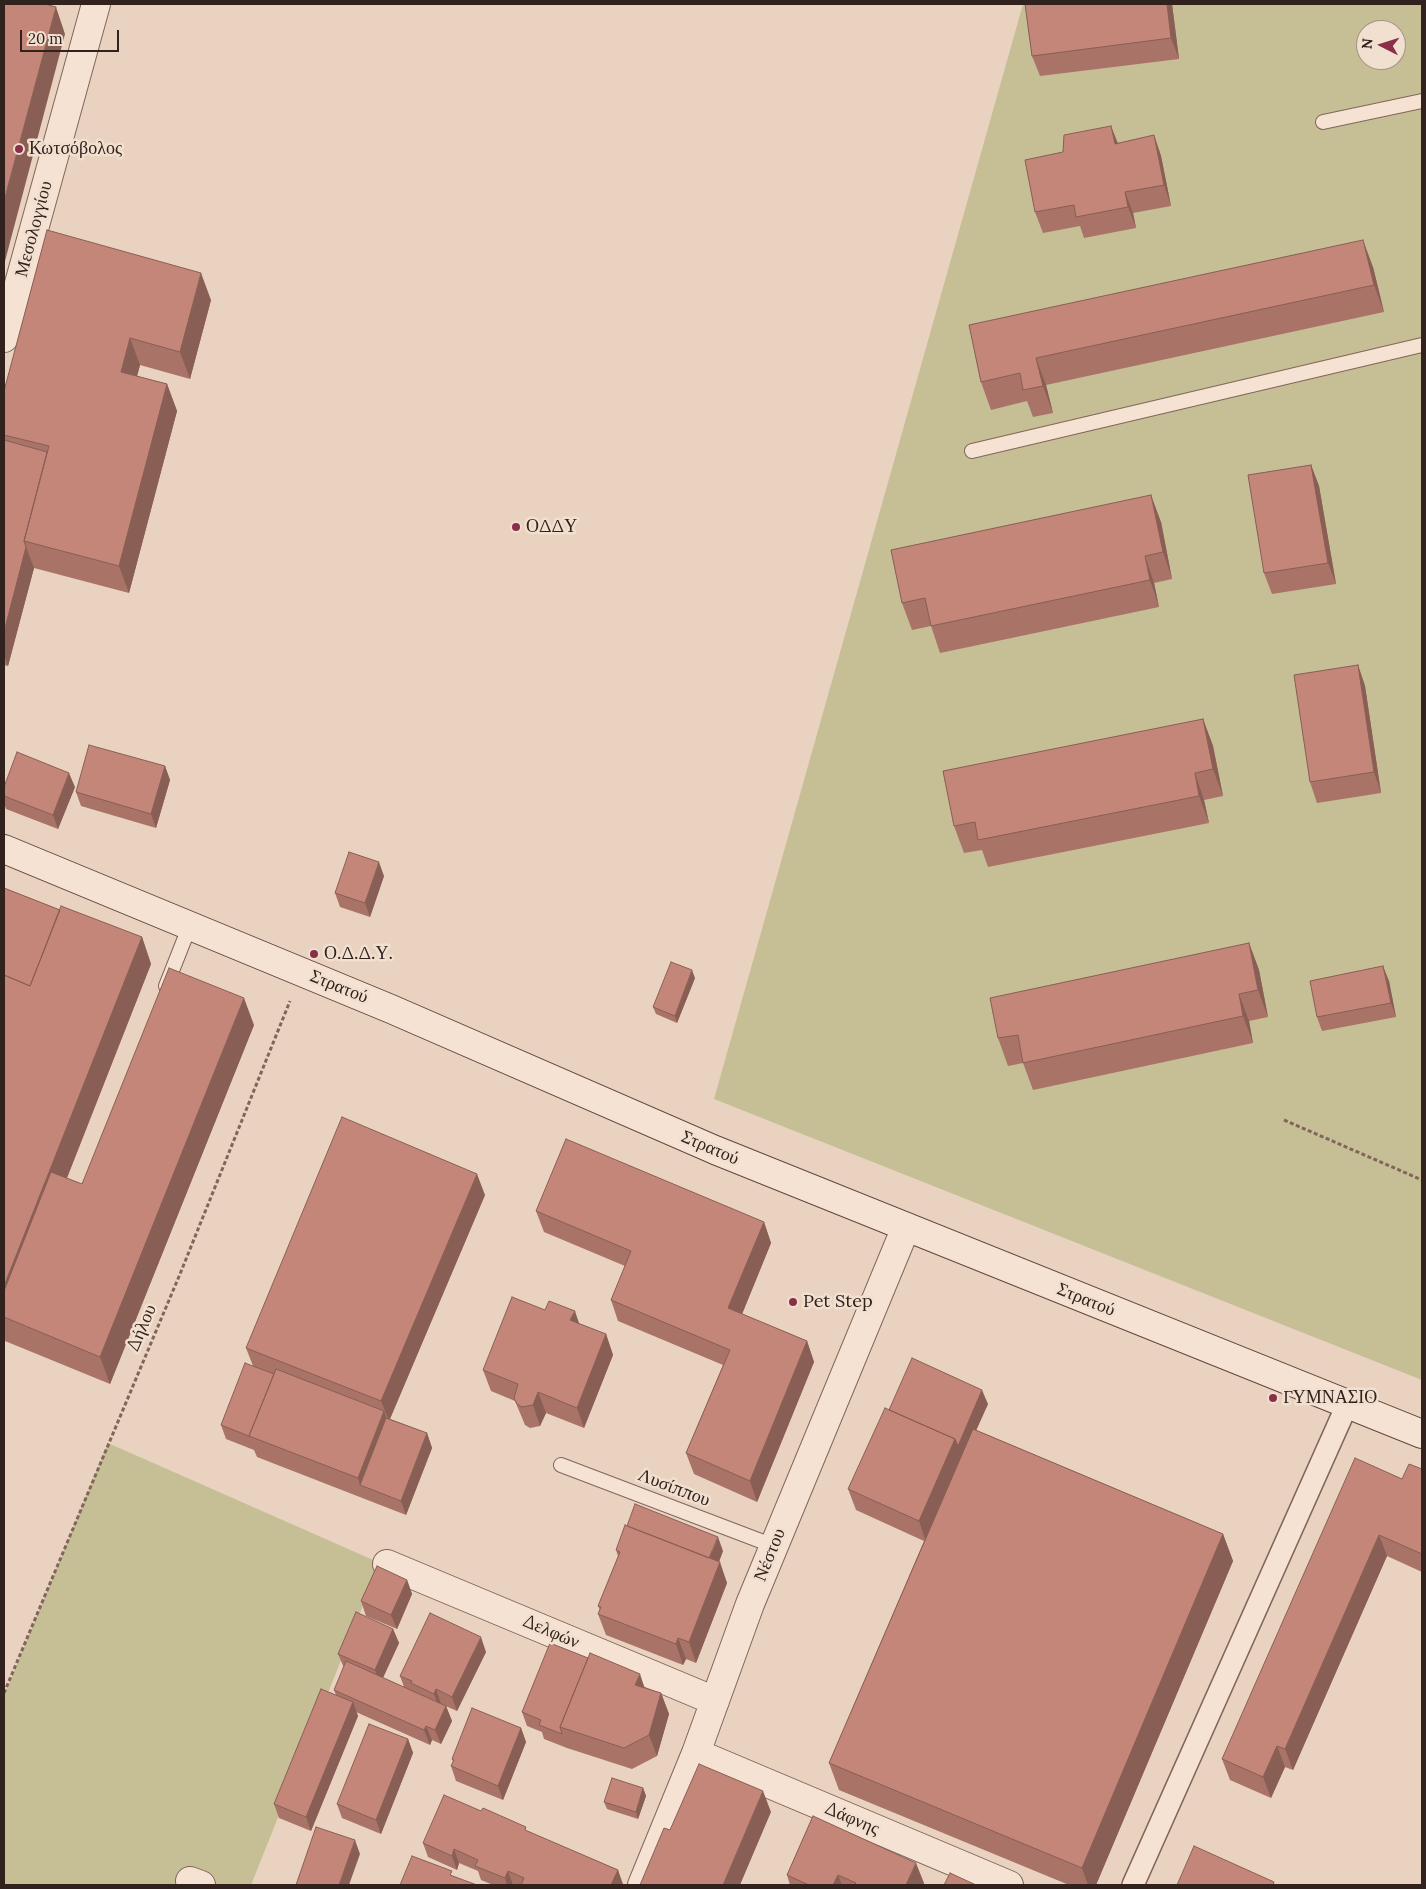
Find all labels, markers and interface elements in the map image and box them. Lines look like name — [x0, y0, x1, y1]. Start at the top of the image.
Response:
scale bar — [22, 20, 121, 52]
north arrow — [1356, 20, 1406, 70]
text: 20 m — [28, 29, 63, 48]
text: N — [1358, 38, 1376, 50]
place label: Κωτσόβολος — [29, 138, 122, 160]
marker: Κωτσόβολος — [13, 143, 25, 155]
street label: Μεσολογγίου — [11, 179, 57, 279]
place label: ΟΔΔΥ — [526, 516, 577, 538]
marker: ΟΔΔΥ — [510, 521, 522, 533]
place label: Ο.Δ.Δ.Υ. — [324, 943, 393, 965]
marker: Ο.Δ.Δ.Υ. — [308, 948, 320, 960]
street label: Στρατού — [307, 966, 371, 1008]
street label: Στρατού — [678, 1126, 742, 1170]
street label: Στρατού — [1054, 1279, 1118, 1321]
place label: Pet Step — [803, 1291, 873, 1313]
marker: Pet Step — [787, 1296, 799, 1308]
street label: Δήλου — [123, 1301, 161, 1355]
place label: ΓΥΜΝΑΣΙΟ — [1283, 1387, 1377, 1409]
marker: ΓΥΜΝΑΣΙΟ — [1267, 1392, 1279, 1404]
street label: Λυσίππου — [635, 1464, 713, 1512]
street label: Νέστου — [750, 1525, 790, 1585]
street label: Δελφών — [520, 1610, 582, 1654]
street label: Δάφνης — [822, 1798, 882, 1840]

